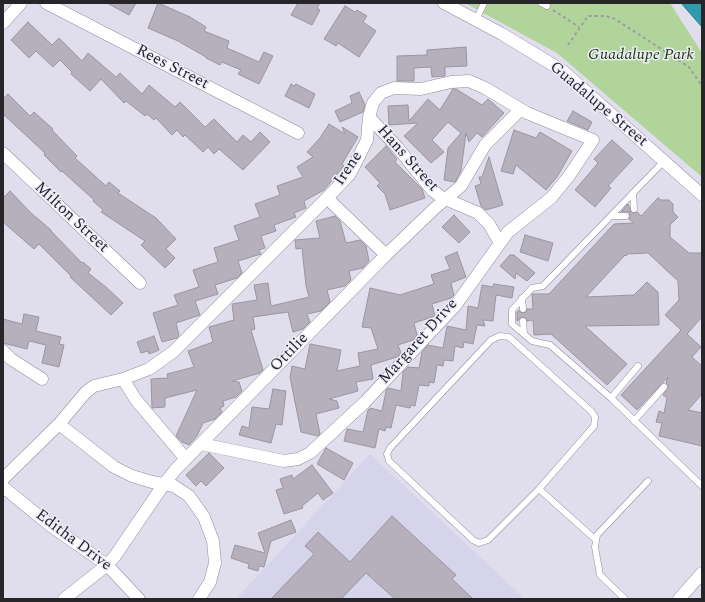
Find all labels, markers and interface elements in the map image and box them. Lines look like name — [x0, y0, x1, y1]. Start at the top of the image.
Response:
street label: Rees Street — [132, 42, 212, 94]
park label: Guadalupe Park — [588, 46, 694, 66]
street label: Guadalupe Street — [545, 58, 651, 152]
street label: Hans Street — [372, 122, 442, 196]
street label: Irene — [331, 148, 367, 190]
street label: Milton Street — [30, 179, 112, 257]
street label: Margaret Drive — [375, 295, 463, 389]
street label: Ottilie — [267, 330, 313, 376]
street label: Editha Drive — [31, 506, 115, 576]

